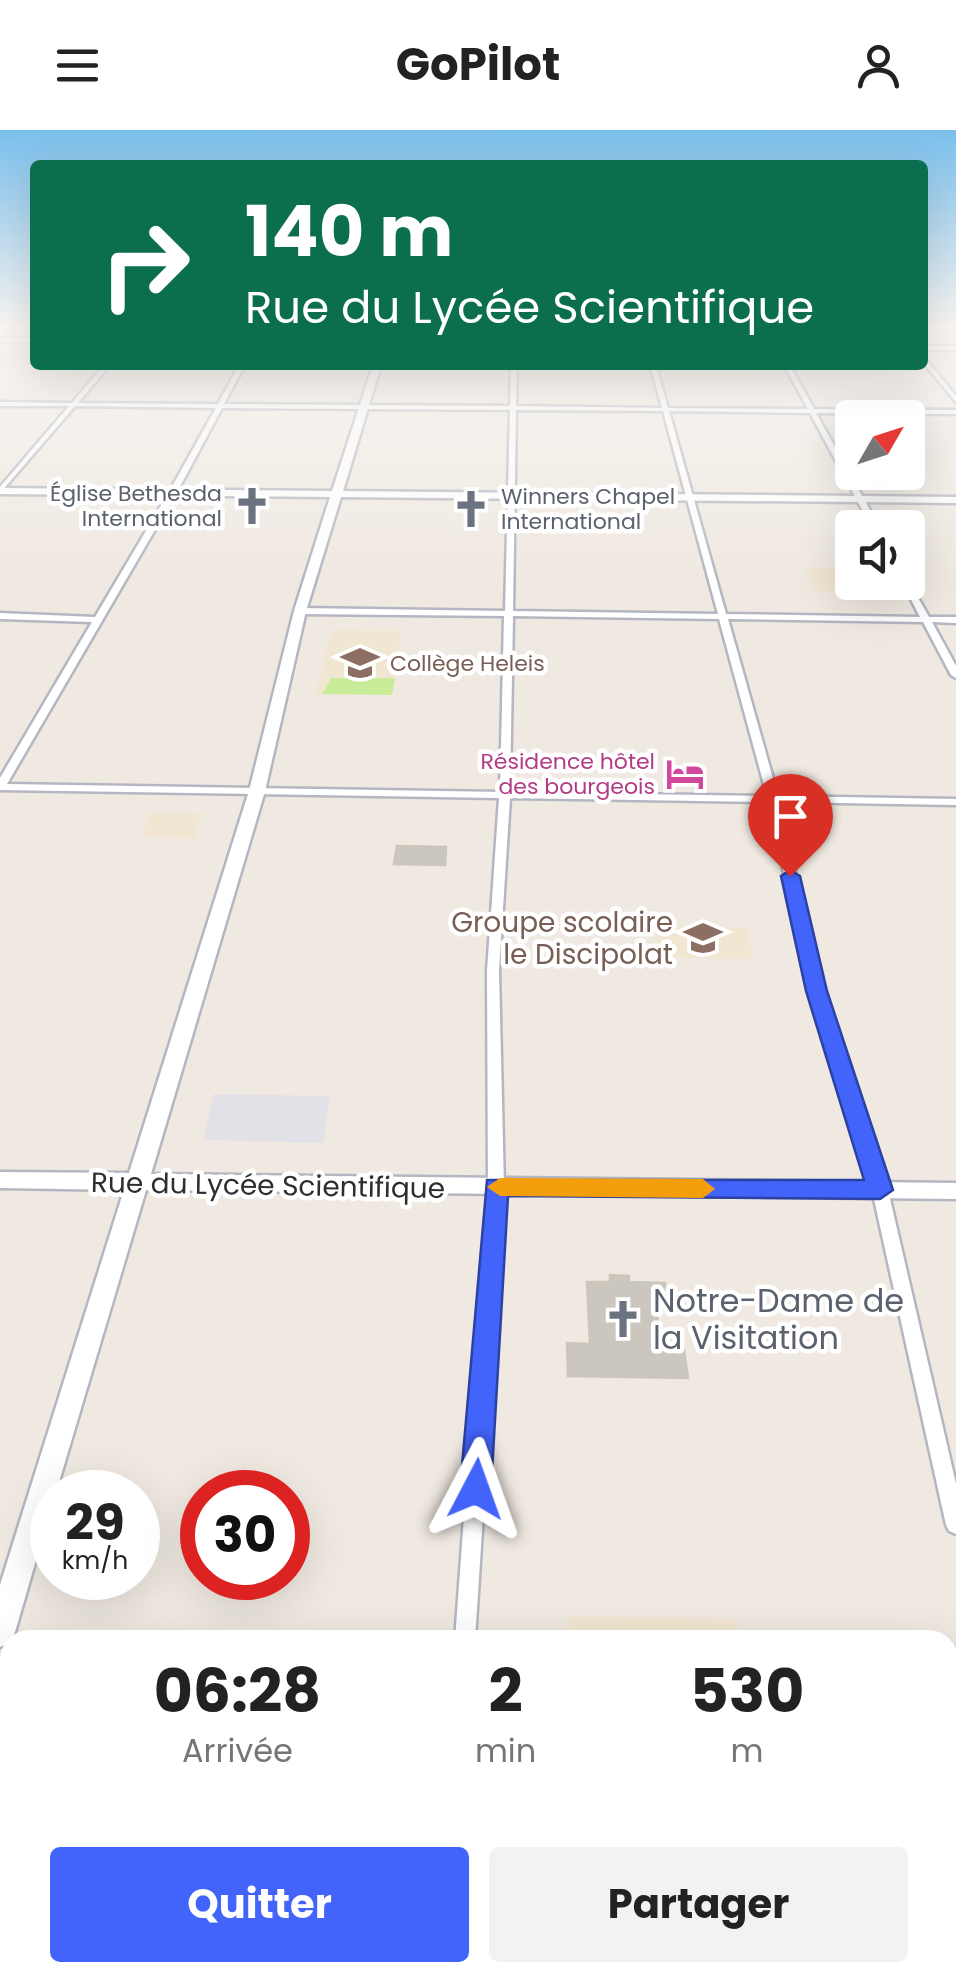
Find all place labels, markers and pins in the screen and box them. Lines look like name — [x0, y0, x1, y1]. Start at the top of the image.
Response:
place label: Église Bethesda International — [50, 478, 222, 534]
place label: Winners Chapel International — [501, 481, 675, 537]
church icon: Église Bethesda International — [231, 485, 273, 527]
church icon: Winners Chapel International — [450, 488, 492, 530]
school or university icon: Collège Heleis — [339, 642, 381, 684]
place label: Collège Heleis — [390, 648, 545, 679]
place label: Résidence hôtel des bourgeois — [480, 746, 655, 802]
hotel icon: Résidence hôtel des bourgeois — [664, 753, 706, 795]
pin — [748, 774, 833, 877]
place label: Groupe scolaire le Discipolat — [451, 903, 673, 974]
school or university icon: Groupe scolaire le Discipolat — [682, 917, 724, 959]
place label: Notre-Dame de la Visitation — [653, 1278, 904, 1360]
church icon: Notre-Dame de la Visitation — [602, 1298, 644, 1340]

